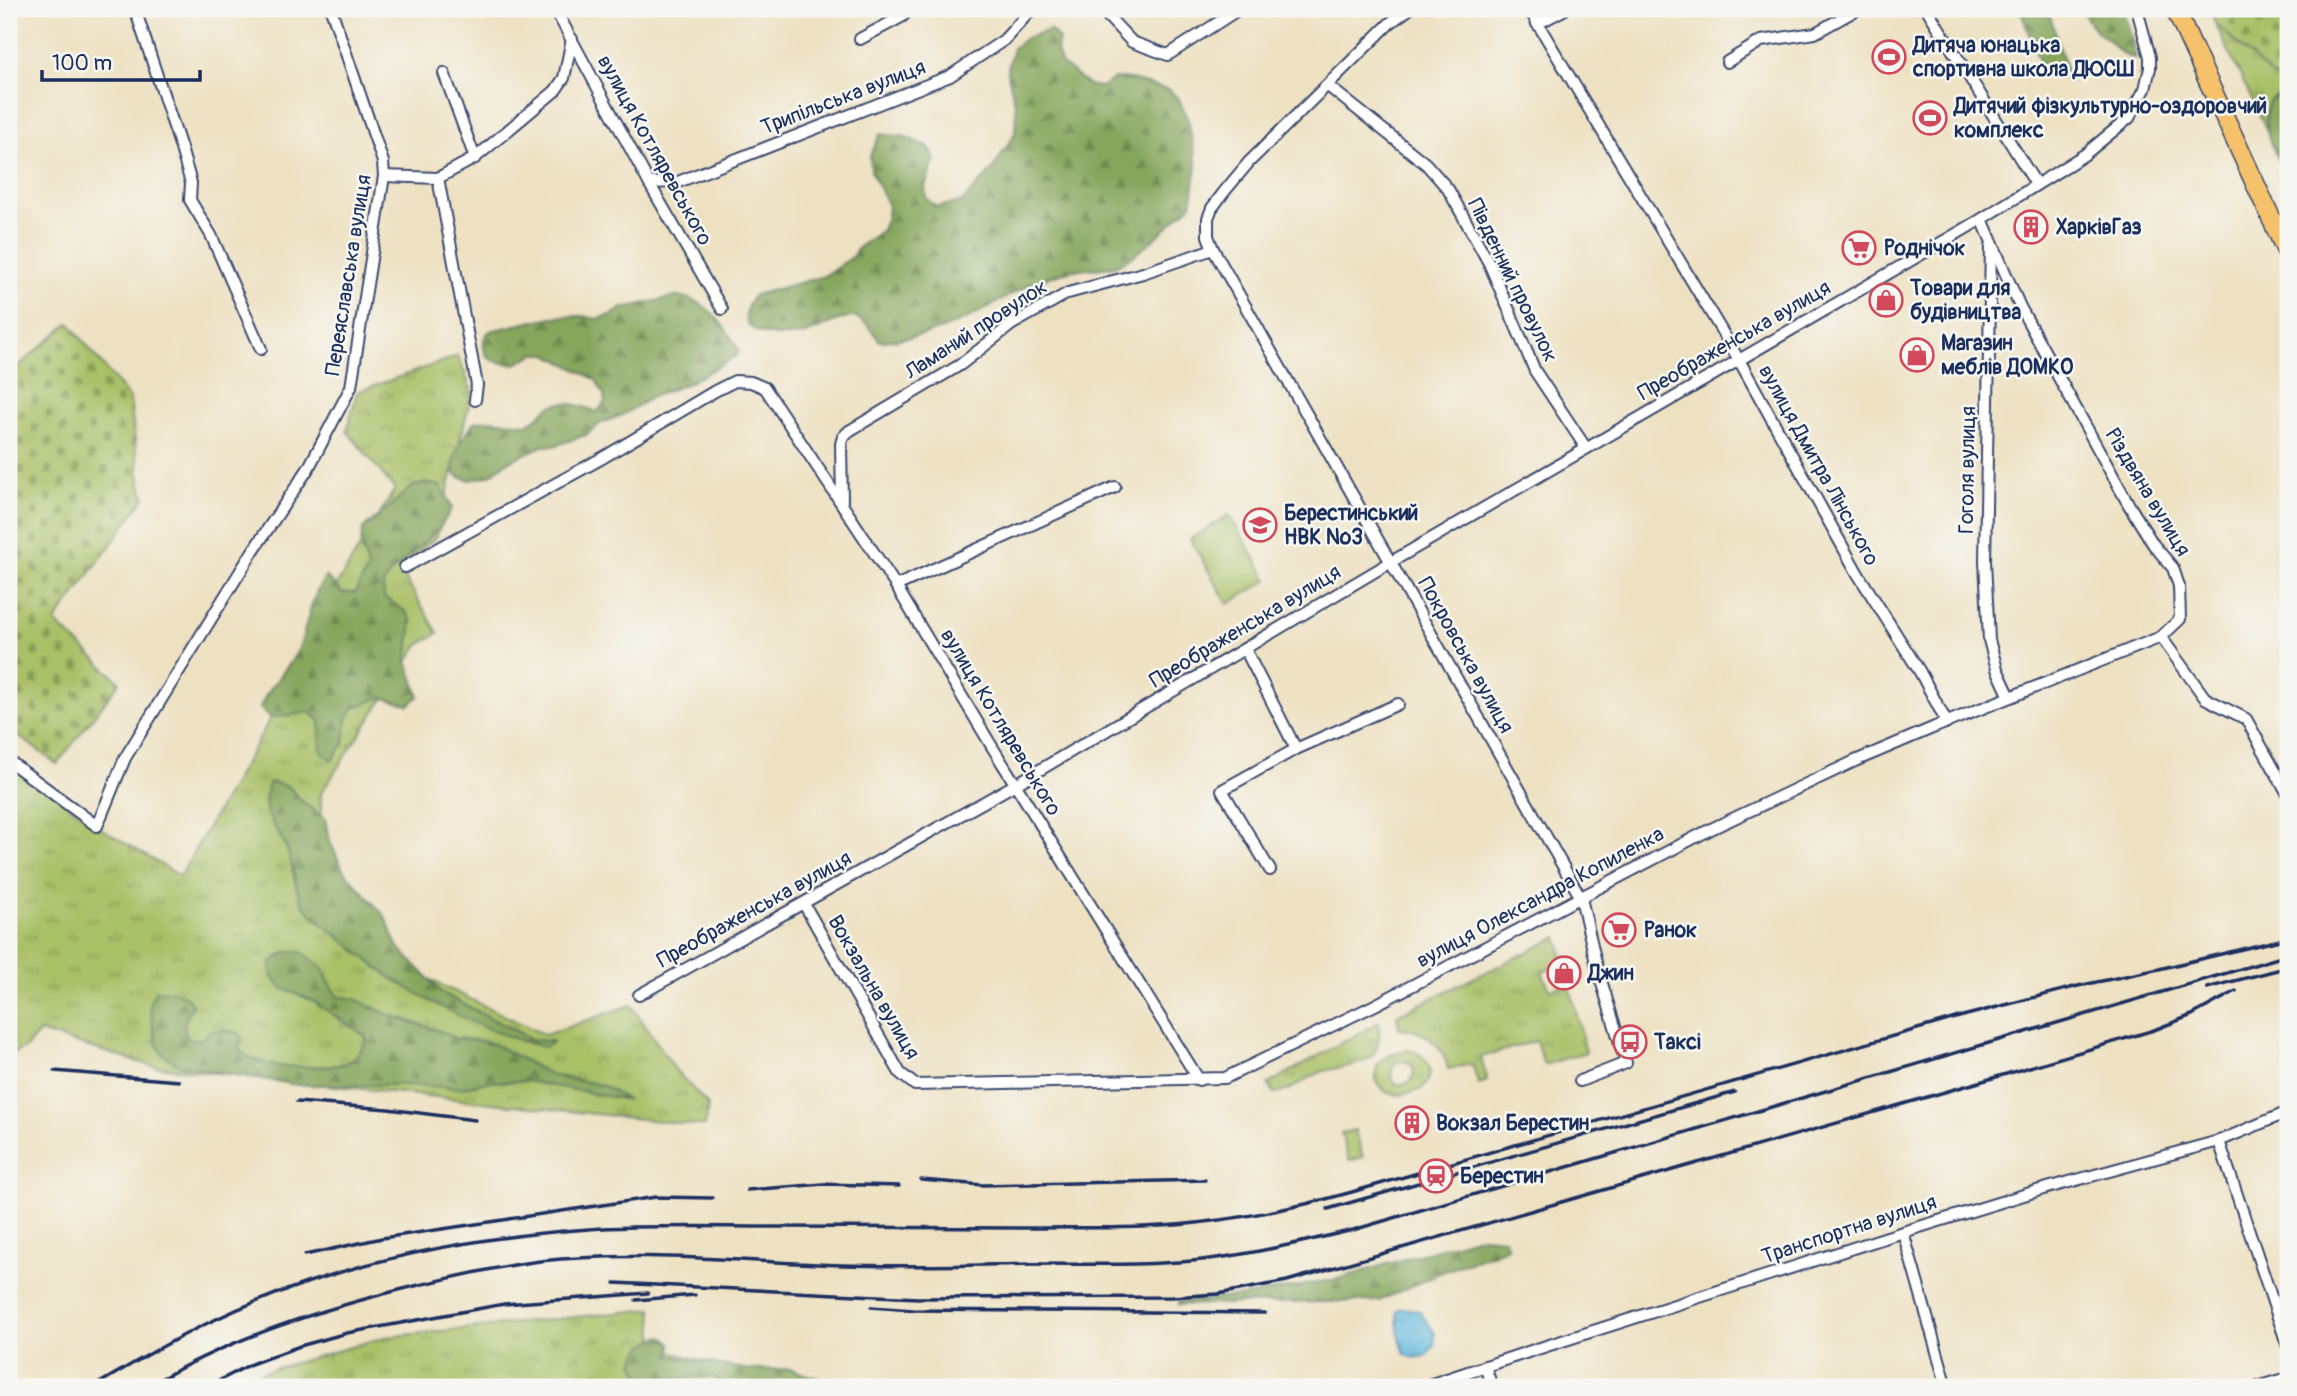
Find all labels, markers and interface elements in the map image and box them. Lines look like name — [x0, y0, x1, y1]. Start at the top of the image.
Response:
place label: Дитяча юнацька спортивна школа ДЮСШ — [1911, 32, 2135, 83]
scale bar — [42, 38, 200, 82]
sports icon: Дитяча юнацька спортивна школа ДЮСШ — [1870, 38, 1908, 76]
text: 100 m — [52, 50, 112, 77]
street label: вулиця Котляревського — [591, 50, 718, 250]
street label: Трипільська вулиця — [757, 54, 929, 141]
place label: Дитячий фізкультурно-оздоровчий комплекс — [1952, 93, 2267, 144]
sports icon: Дитячий фізкультурно-оздоровчий комплекс — [1911, 99, 1949, 137]
street label: Переяславська вулиця — [319, 173, 378, 378]
street label: Південний провулок — [1461, 194, 1564, 367]
building icon: ХарківГаз — [2012, 208, 2050, 246]
place label: ХарківГаз — [2056, 214, 2142, 241]
supermarket icon: Роднічок — [1840, 229, 1878, 267]
place label: Роднічок — [1884, 235, 1965, 262]
street label: Ламаний провулок — [899, 273, 1053, 386]
street label: Преображенська вулиця — [1633, 274, 1836, 407]
place label: Товари для будівництва — [1909, 275, 2022, 326]
shop icon: Товари для будівництва — [1867, 281, 1905, 319]
place label: Магазин меблів ДОМКО — [1941, 330, 2073, 381]
shop icon: Магазин меблів ДОМКО — [1898, 336, 1936, 374]
street label: вулиця Дмитра Лінського — [1752, 360, 1885, 570]
street label: Гоголя вулиця — [1953, 406, 1982, 534]
street label: Різдвяна вулиця — [2099, 423, 2196, 561]
place label: Берестинський НВК №3 — [1284, 500, 1418, 551]
school or university icon: Берестинський НВК №3 — [1241, 506, 1279, 544]
street label: Преображенська вулиця — [1145, 559, 1346, 694]
street label: Покровська вулиця — [1411, 572, 1520, 738]
street label: вулиця Котляревського — [934, 624, 1067, 821]
street label: вулиця Олександра Копиленка — [1412, 821, 1669, 974]
street label: Преображенська вулиця — [652, 845, 856, 974]
street label: Вокзальна вулиця — [821, 910, 926, 1064]
supermarket icon: Ранок — [1600, 911, 1638, 949]
place label: Ранок — [1644, 917, 1697, 944]
shop icon: Джин — [1545, 954, 1583, 992]
place label: Джин — [1586, 960, 1634, 987]
bus stop icon: Таксі — [1611, 1023, 1649, 1061]
place label: Таксі — [1653, 1029, 1701, 1056]
building icon: Вокзал Берестин — [1393, 1104, 1431, 1142]
place label: Вокзал Берестин — [1436, 1110, 1589, 1137]
station icon: Берестин — [1417, 1157, 1455, 1195]
place label: Берестин — [1460, 1163, 1544, 1190]
street label: Транспортна вулиця — [1758, 1188, 1940, 1270]

